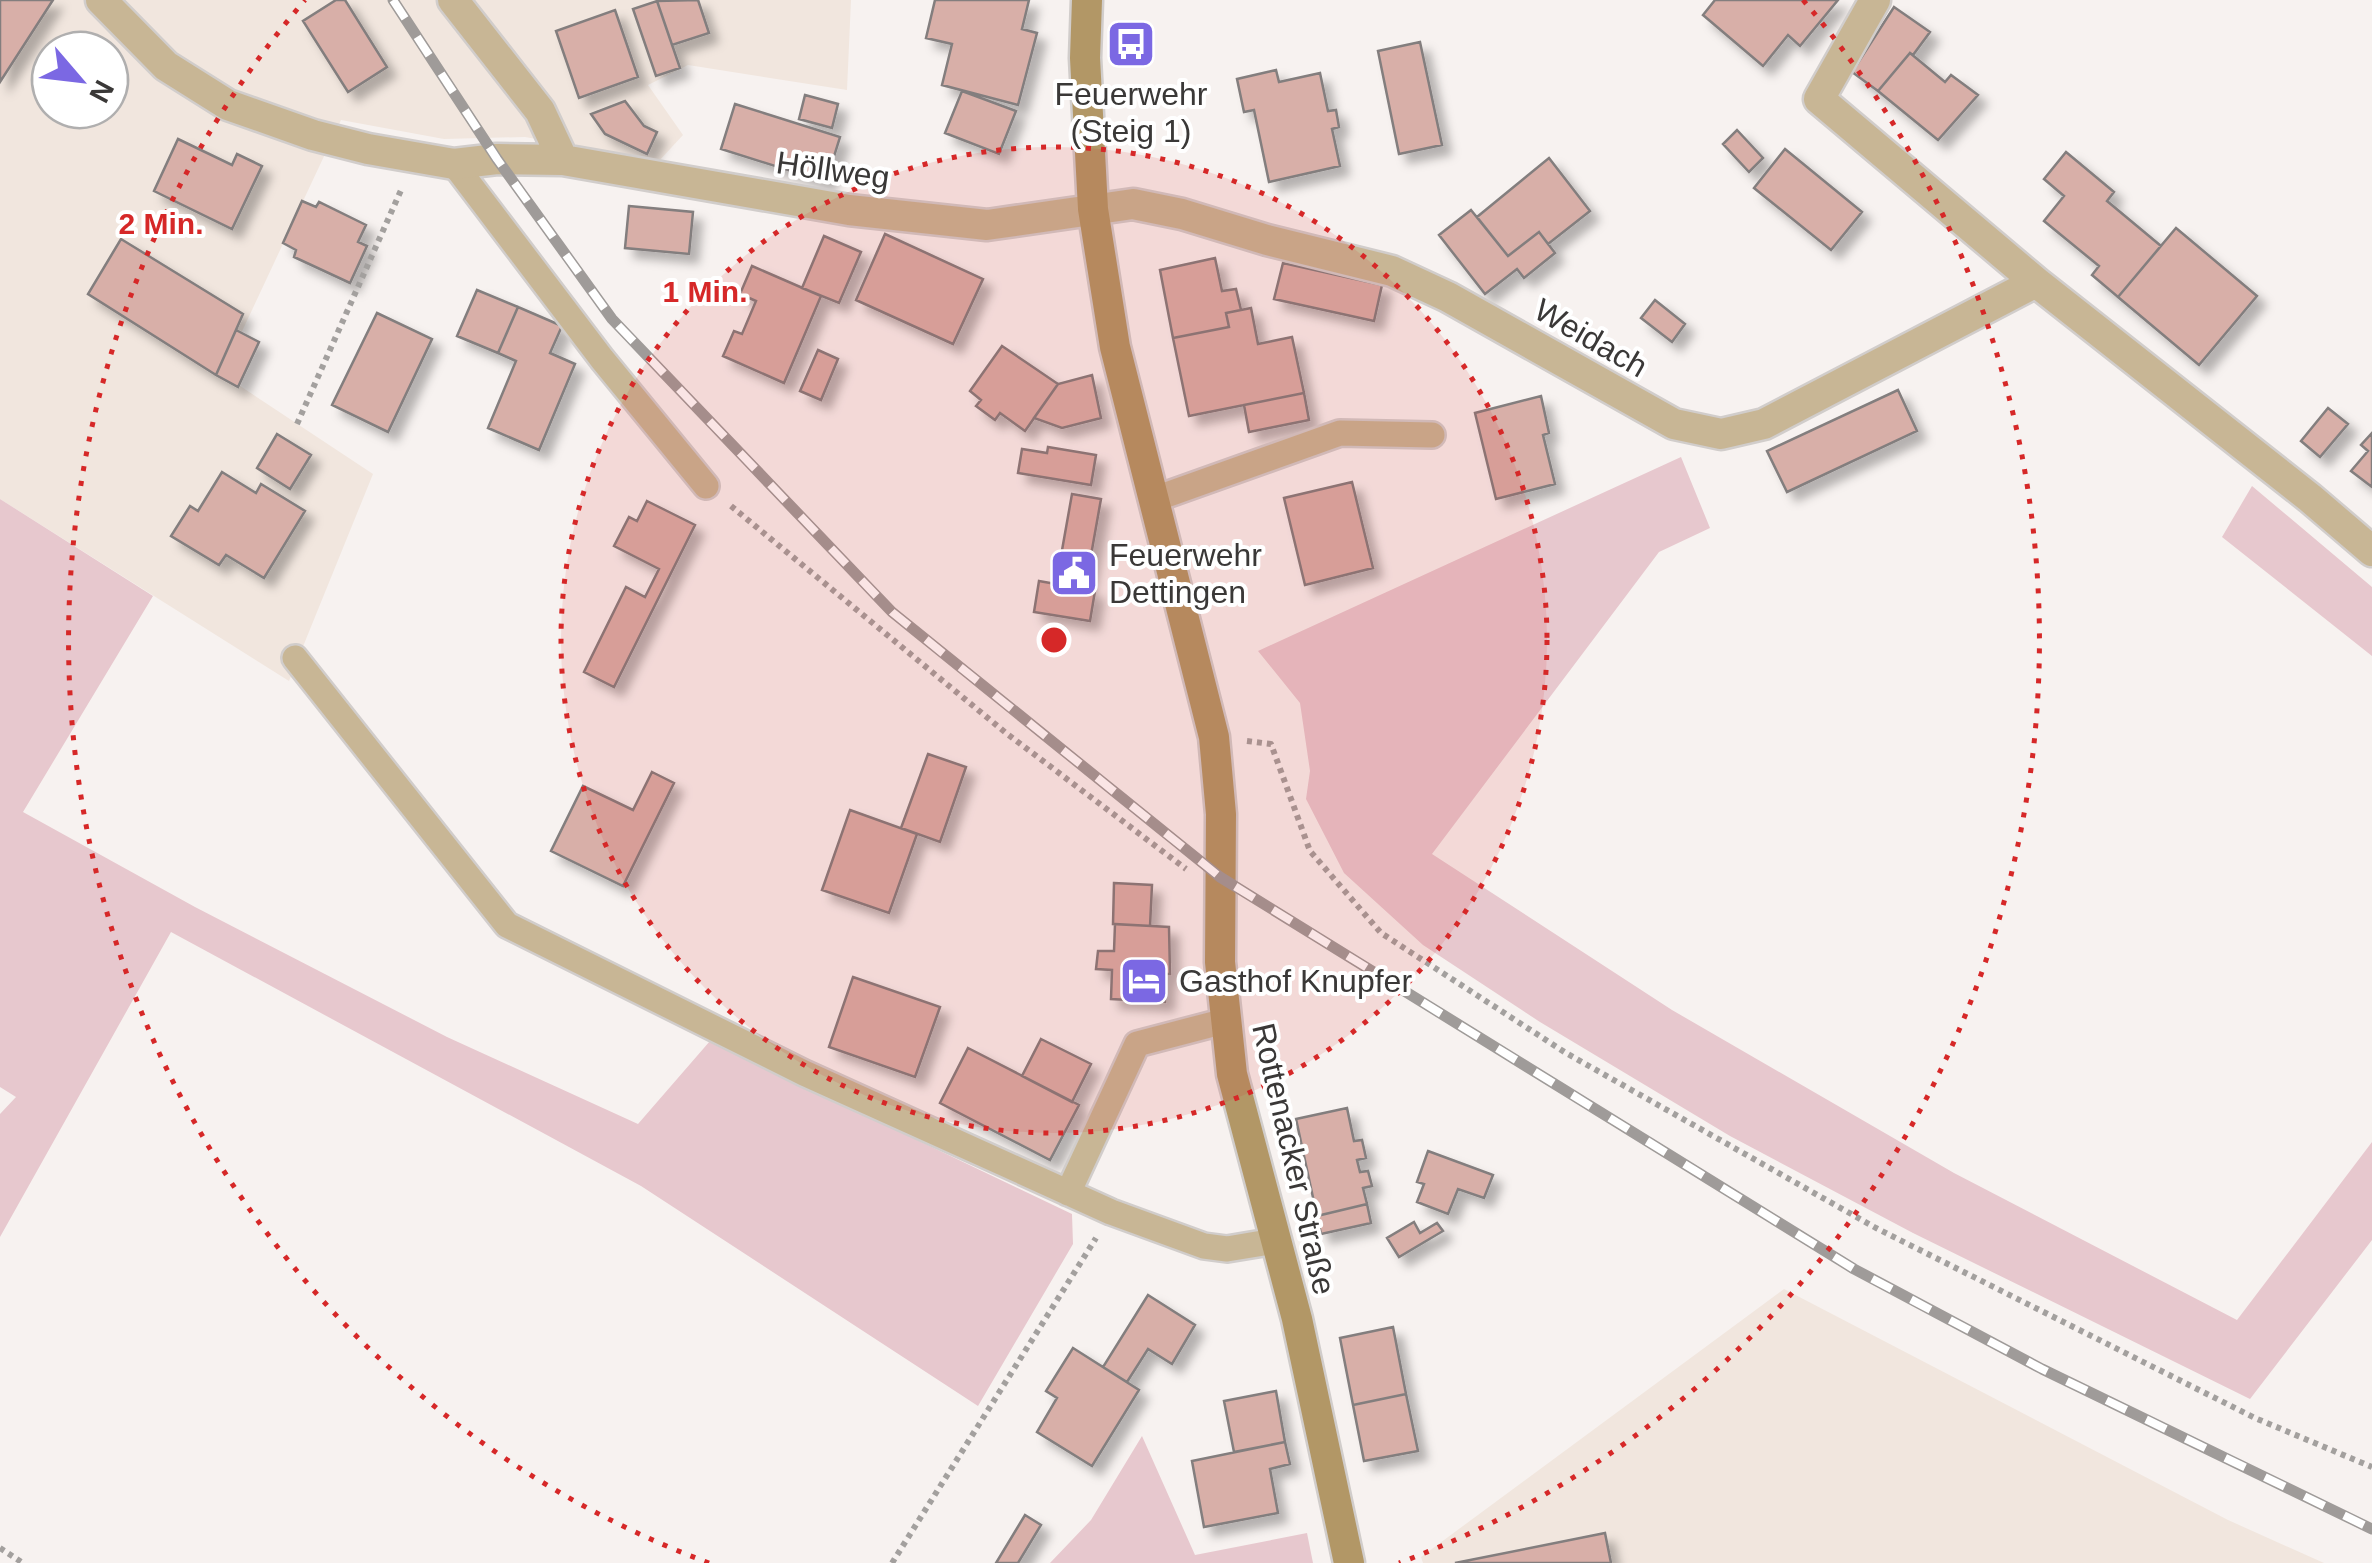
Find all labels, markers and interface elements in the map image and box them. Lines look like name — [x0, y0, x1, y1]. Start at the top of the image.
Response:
bus stop icon: Feuerwehr (Steig 1) — [1105, 18, 1157, 70]
north arrow — [30, 30, 130, 130]
text: N — [83, 75, 120, 108]
place label: Feuerwehr (Steig 1) — [1055, 76, 1208, 149]
street label: Höllweg — [774, 144, 892, 196]
text: 2 Min. — [118, 207, 204, 240]
text: 1 Min. — [662, 275, 748, 308]
street label: Weidach — [1528, 291, 1654, 385]
place label: Feuerwehr Dettingen — [1109, 537, 1262, 610]
public building icon: Feuerwehr Dettingen — [1048, 547, 1100, 599]
centre of rings — [1036, 622, 1072, 658]
hotel icon: Gasthof Knupfer — [1118, 955, 1170, 1007]
place label: Gasthof Knupfer — [1179, 963, 1412, 999]
street label: Rottenacker Straße — [1245, 1020, 1343, 1298]

